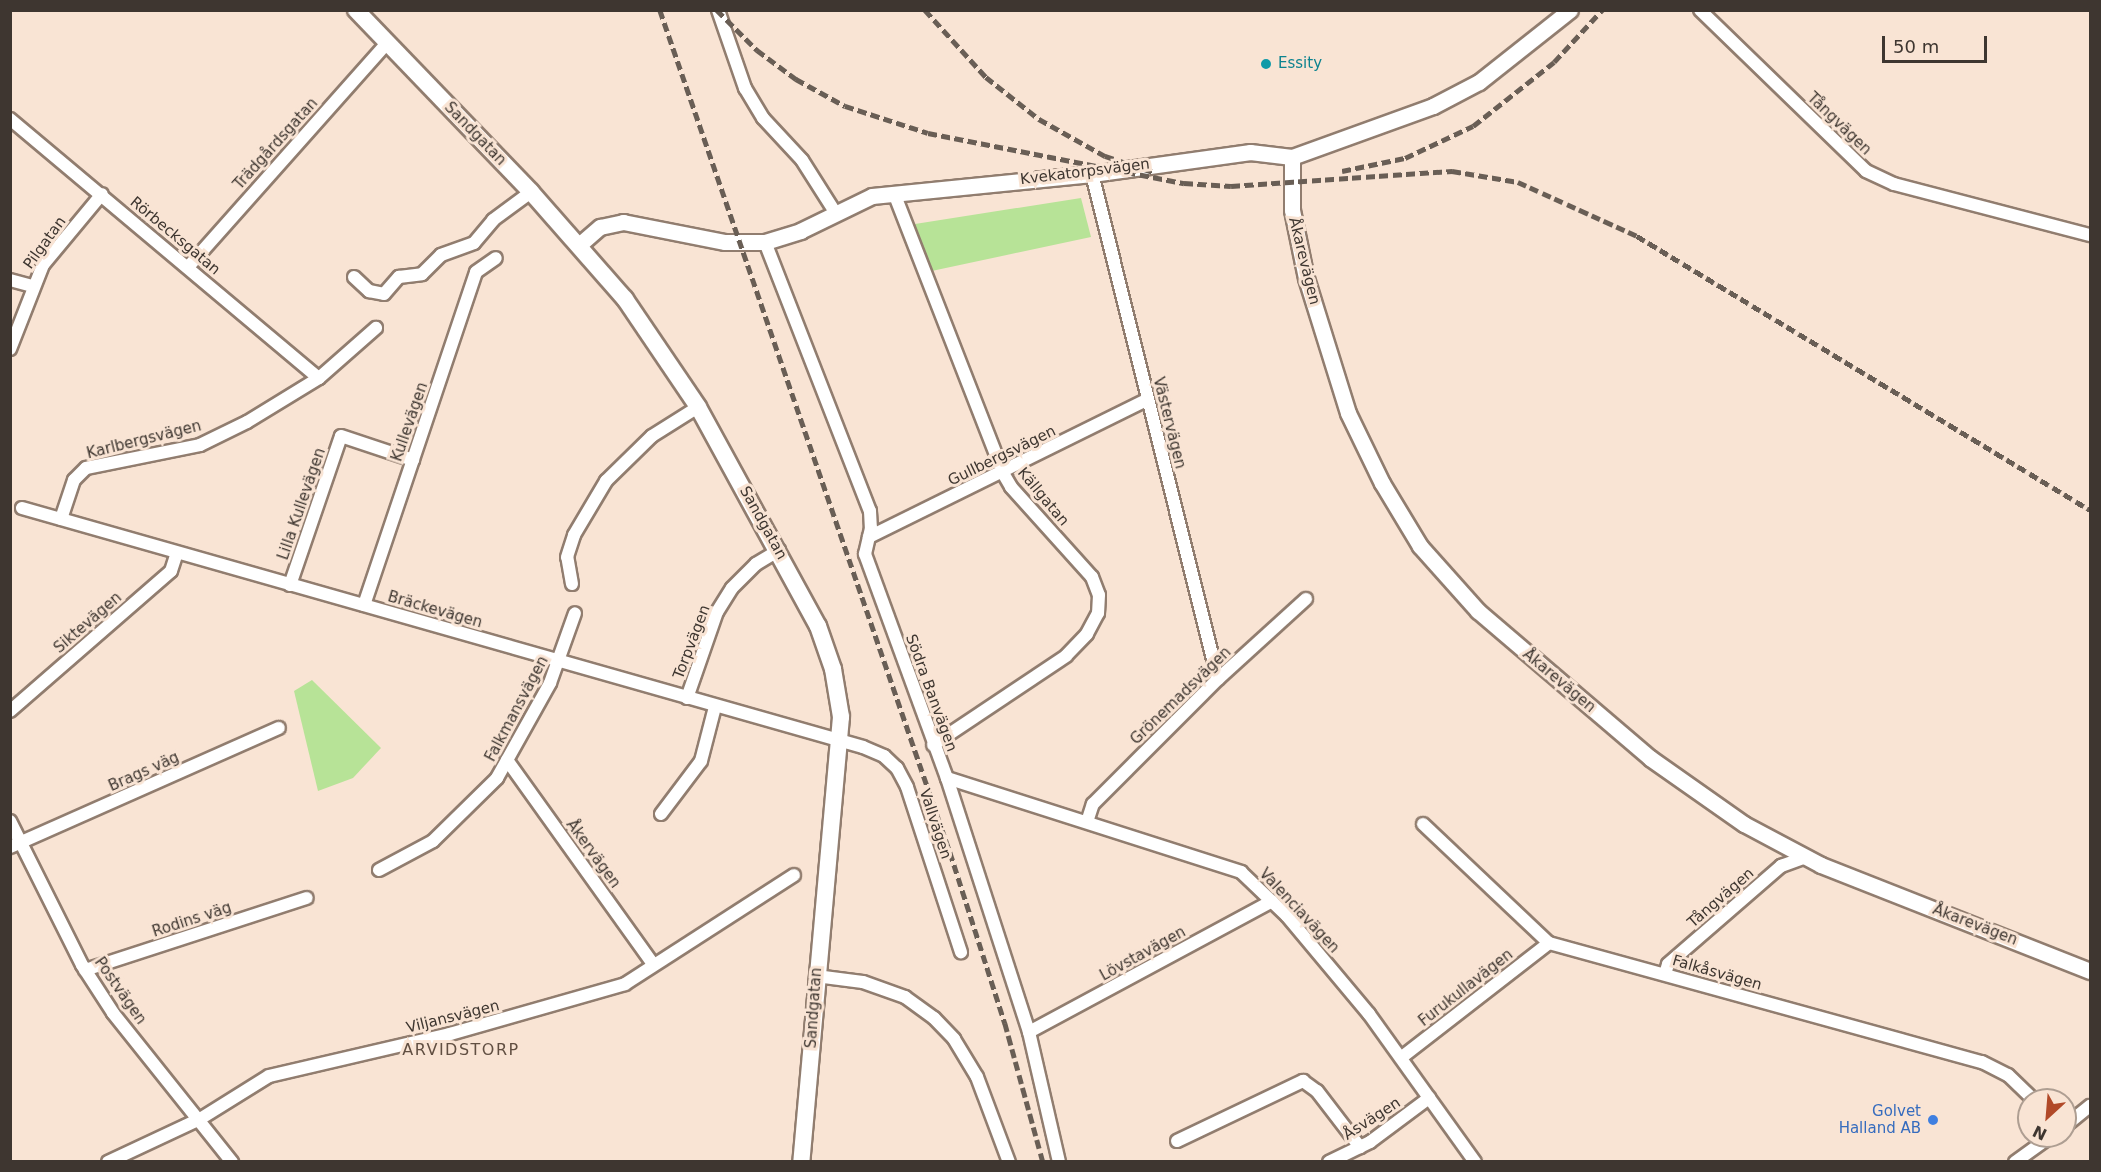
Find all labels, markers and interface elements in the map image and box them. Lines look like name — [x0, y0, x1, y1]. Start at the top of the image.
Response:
scale bar — [1885, 24, 1990, 62]
text: 50 m — [1893, 36, 1939, 57]
place label: Essity — [1278, 55, 1322, 73]
marker: Essity — [1259, 57, 1273, 71]
street label: Tångvägen — [1803, 89, 1875, 159]
street label: Trädgårdsgatan — [230, 94, 322, 194]
street label: Sandgatan — [440, 99, 510, 169]
street label: Kvekatorpsvägen — [1019, 155, 1151, 189]
street label: Rörbecksgatan — [126, 193, 224, 279]
street label: Pilgatan — [20, 213, 70, 273]
street label: Åkarevägen — [1284, 216, 1324, 306]
street label: Västervägen — [1149, 375, 1189, 471]
street label: Kullevägen — [388, 380, 432, 464]
street label: Karlbergsvägen — [85, 417, 203, 463]
street label: Gullbergsvägen — [945, 422, 1059, 490]
street label: Lilla Kullevägen — [274, 446, 330, 562]
street label: Källgatan — [1013, 464, 1073, 530]
street label: Sandgatan — [735, 483, 791, 563]
street label: Bräckevägen — [386, 588, 484, 632]
street label: Siktevägen — [50, 589, 126, 657]
street label: Torpvägen — [670, 602, 714, 682]
street label: Södra Banvägen — [901, 632, 961, 754]
street label: Grönemadsvägen — [1127, 643, 1235, 749]
street label: Åkarevägen — [1519, 645, 1599, 717]
street label: Falkmansvägen — [482, 653, 552, 765]
street label: Brags väg — [106, 748, 182, 796]
street label: Vallvägen — [915, 787, 955, 861]
street label: Åkervägen — [562, 816, 624, 892]
street label: Tångvägen — [1684, 864, 1758, 932]
street label: Valenciavägen — [1255, 865, 1343, 957]
street label: Rodins väg — [150, 899, 234, 941]
street label: Åkarevägen — [1930, 901, 2020, 949]
street label: Lövstavägen — [1097, 923, 1189, 985]
street label: Furukullavägen — [1415, 946, 1517, 1030]
street label: Falkåsvägen — [1670, 952, 1764, 994]
street label: Postvägen — [90, 954, 150, 1028]
street label: Sandgatan — [802, 967, 826, 1049]
street label: Viljansvägen — [405, 997, 501, 1037]
district label: ARVIDSTORP — [402, 1040, 520, 1060]
north arrow — [2017, 1088, 2077, 1148]
street label: Åsvägen — [1340, 1094, 1404, 1144]
place label: Golvet Halland AB — [1839, 1102, 1921, 1137]
marker: Golvet Halland AB — [1926, 1113, 1940, 1127]
text: N — [2030, 1121, 2050, 1144]

